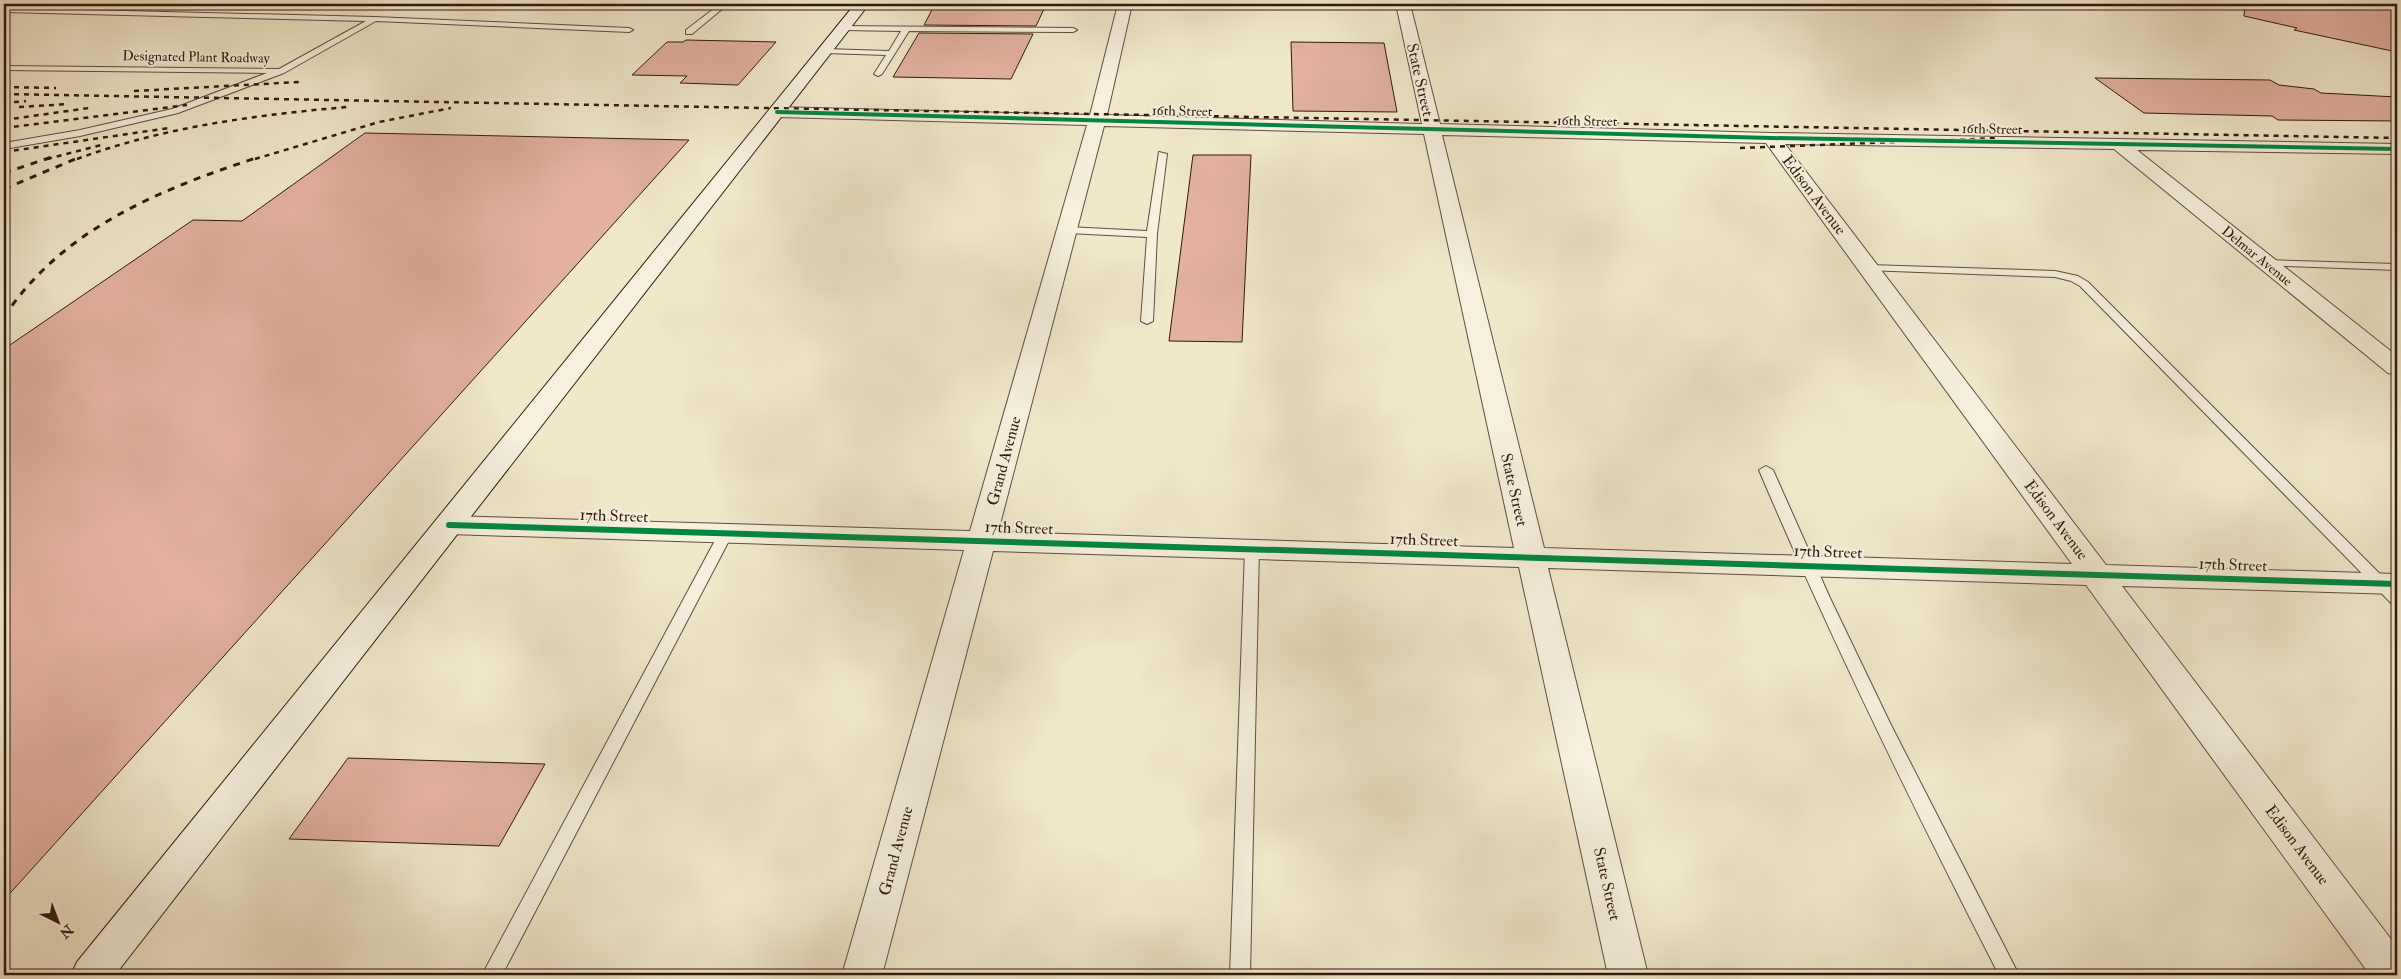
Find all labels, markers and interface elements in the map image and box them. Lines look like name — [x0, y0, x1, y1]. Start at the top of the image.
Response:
street label: State Street — [1402, 41, 1438, 119]
street label: Designated Plant Roadway — [122, 47, 271, 68]
street label: 16th Street — [1152, 102, 1213, 120]
street label: 16th Street — [1557, 112, 1618, 130]
street label: 16th Street — [1962, 120, 2023, 138]
street label: Edison Avenue — [1777, 151, 1851, 239]
street label: Delmar Avenue — [2218, 222, 2296, 290]
street label: Grand Avenue — [982, 414, 1026, 508]
street label: State Street — [1496, 451, 1532, 529]
street label: Edison Avenue — [2019, 476, 2093, 564]
street label: 17th Street — [579, 505, 649, 527]
street label: 17th Street — [984, 517, 1054, 539]
street label: 17th Street — [1389, 529, 1459, 551]
street label: 17th Street — [1793, 541, 1863, 563]
street label: 17th Street — [2198, 554, 2268, 576]
street label: Edison Avenue — [2260, 801, 2334, 889]
street label: Grand Avenue — [874, 804, 918, 898]
street label: State Street — [1589, 845, 1625, 923]
north arrow — [32, 896, 82, 946]
text: N — [56, 920, 77, 942]

